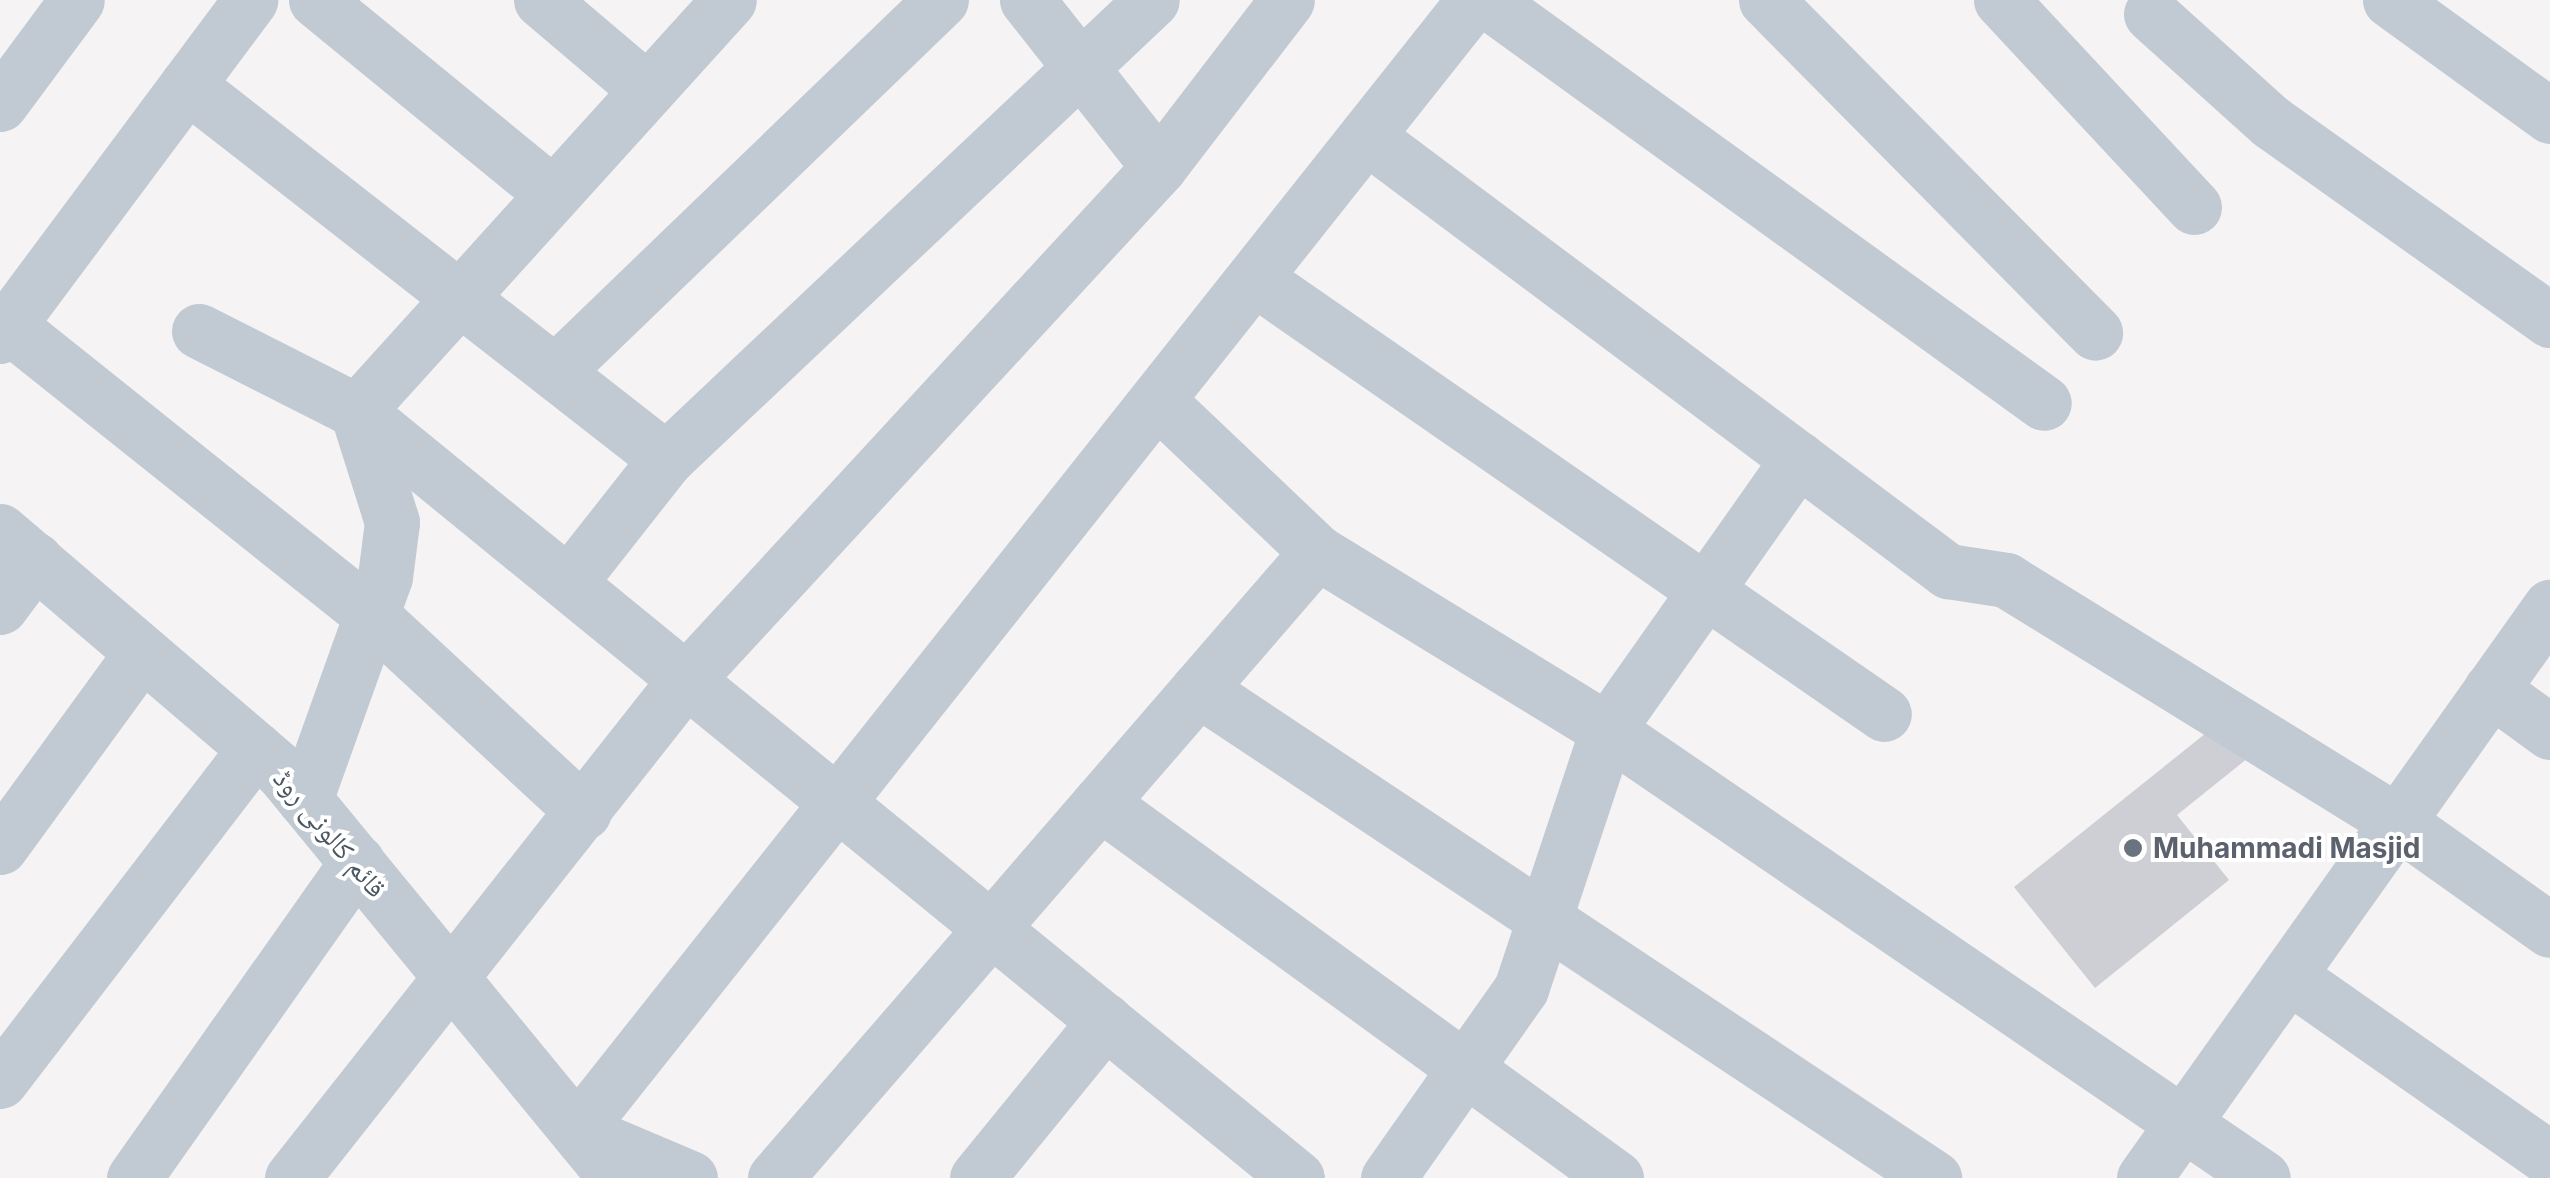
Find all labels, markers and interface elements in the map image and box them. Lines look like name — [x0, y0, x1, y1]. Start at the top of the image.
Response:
street label: قائم کالونی روڈ — [267, 762, 393, 904]
place label: Muhammadi Masjid — [2153, 831, 2420, 865]
marker: Muhammadi Masjid — [2122, 837, 2144, 859]

